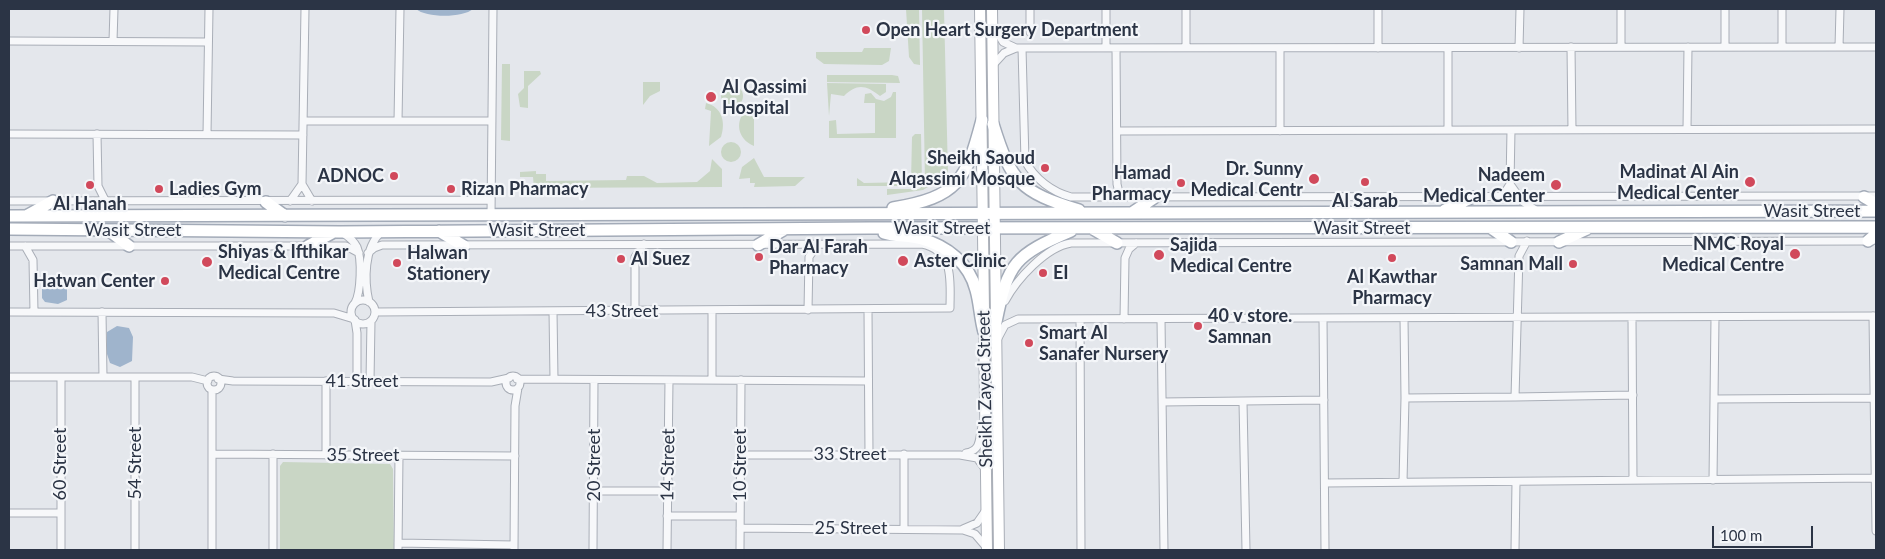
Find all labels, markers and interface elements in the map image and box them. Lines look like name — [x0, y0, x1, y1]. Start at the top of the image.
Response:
place label: Open Heart Surgery Department — [876, 19, 1138, 41]
marker: Open Heart Surgery Department — [860, 24, 872, 36]
place label: Al Qassimi Hospital — [722, 76, 807, 118]
marker: Al Qassimi Hospital — [704, 90, 718, 104]
place label: Sheikh Saoud Alqassimi Mosque — [889, 147, 1035, 190]
place label: Dr. Sunny Medical Centr — [1190, 158, 1303, 200]
place label: Madinat Al Ain Medical Center — [1617, 161, 1739, 203]
marker: Sheikh Saoud Alqassimi Mosque — [1039, 162, 1051, 174]
place label: Hamad Pharmacy — [1092, 162, 1171, 204]
place label: Nadeem Medical Center — [1423, 164, 1545, 206]
place label: ADNOC — [317, 165, 384, 187]
marker: ADNOC — [388, 170, 400, 182]
marker: Dr. Sunny Medical Centr — [1307, 172, 1321, 186]
marker: Madinat Al Ain Medical Center — [1743, 175, 1757, 189]
marker: Al Sarab — [1359, 176, 1371, 188]
marker: Hamad Pharmacy — [1175, 177, 1187, 189]
place label: Ladies Gym — [169, 178, 261, 200]
place label: Rizan Pharmacy — [461, 178, 588, 200]
marker: Nadeem Medical Center — [1549, 178, 1563, 192]
marker: Al Hanah — [84, 179, 96, 191]
marker: Ladies Gym — [153, 183, 165, 195]
marker: Rizan Pharmacy — [445, 183, 457, 195]
place label: Al Sarab — [1332, 190, 1398, 212]
place label: Al Hanah — [53, 193, 127, 215]
street label: Wasit Street — [1763, 200, 1861, 222]
street label: Wasit Street — [893, 217, 991, 239]
street label: Wasit Street — [1313, 217, 1411, 239]
street label: Wasit Street — [84, 219, 182, 241]
street label: Wasit Street — [488, 219, 586, 241]
place label: NMC Royal Medical Centre — [1662, 233, 1784, 276]
place label: Sajida Medical Centre — [1170, 234, 1292, 276]
place label: Dar Al Farah Pharmacy — [769, 236, 868, 278]
place label: Shiyas & Ifthikar Medical Centre — [218, 241, 349, 284]
place label: Halwan Stationery — [407, 242, 490, 284]
marker: NMC Royal Medical Centre — [1788, 247, 1802, 261]
place label: Al Suez — [631, 248, 690, 270]
marker: Sajida Medical Centre — [1152, 248, 1166, 262]
place label: Aster Clinic — [914, 250, 1006, 272]
marker: Dar Al Farah Pharmacy — [753, 251, 765, 263]
marker: Al Kawthar Pharmacy — [1386, 252, 1398, 264]
marker: Al Suez — [615, 253, 627, 265]
place label: Samnan Mall — [1460, 253, 1563, 275]
marker: Aster Clinic — [896, 254, 910, 268]
marker: Shiyas & Ifthikar Medical Centre — [200, 255, 214, 269]
marker: Halwan Stationery — [391, 257, 403, 269]
marker: Samnan Mall — [1567, 258, 1579, 270]
place label: EI — [1053, 262, 1069, 284]
place label: Al Kawthar Pharmacy — [1347, 266, 1437, 308]
marker: EI — [1037, 267, 1049, 279]
place label: Hatwan Center — [33, 270, 155, 292]
marker: Hatwan Center — [159, 275, 171, 287]
street label: 43 Street — [586, 300, 658, 322]
place label: 40 v store. Samnan — [1208, 305, 1292, 348]
street label: Sheikh Zayed Street — [973, 310, 997, 468]
marker: 40 v store. Samnan — [1192, 320, 1204, 332]
place label: Smart Al Sanafer Nursery — [1039, 322, 1168, 364]
marker: Smart Al Sanafer Nursery — [1023, 337, 1035, 349]
street label: 41 Street — [326, 370, 398, 392]
street label: 54 Street — [124, 427, 146, 499]
street label: 60 Street — [49, 428, 71, 500]
street label: 14 Street — [657, 428, 679, 502]
street label: 20 Street — [583, 429, 605, 501]
street label: 10 Street — [729, 429, 751, 501]
street label: 33 Street — [814, 443, 886, 465]
street label: 35 Street — [327, 444, 399, 466]
scale bar — [1715, 516, 1816, 548]
street label: 25 Street — [815, 517, 887, 539]
text: 100 m — [1720, 526, 1762, 544]

